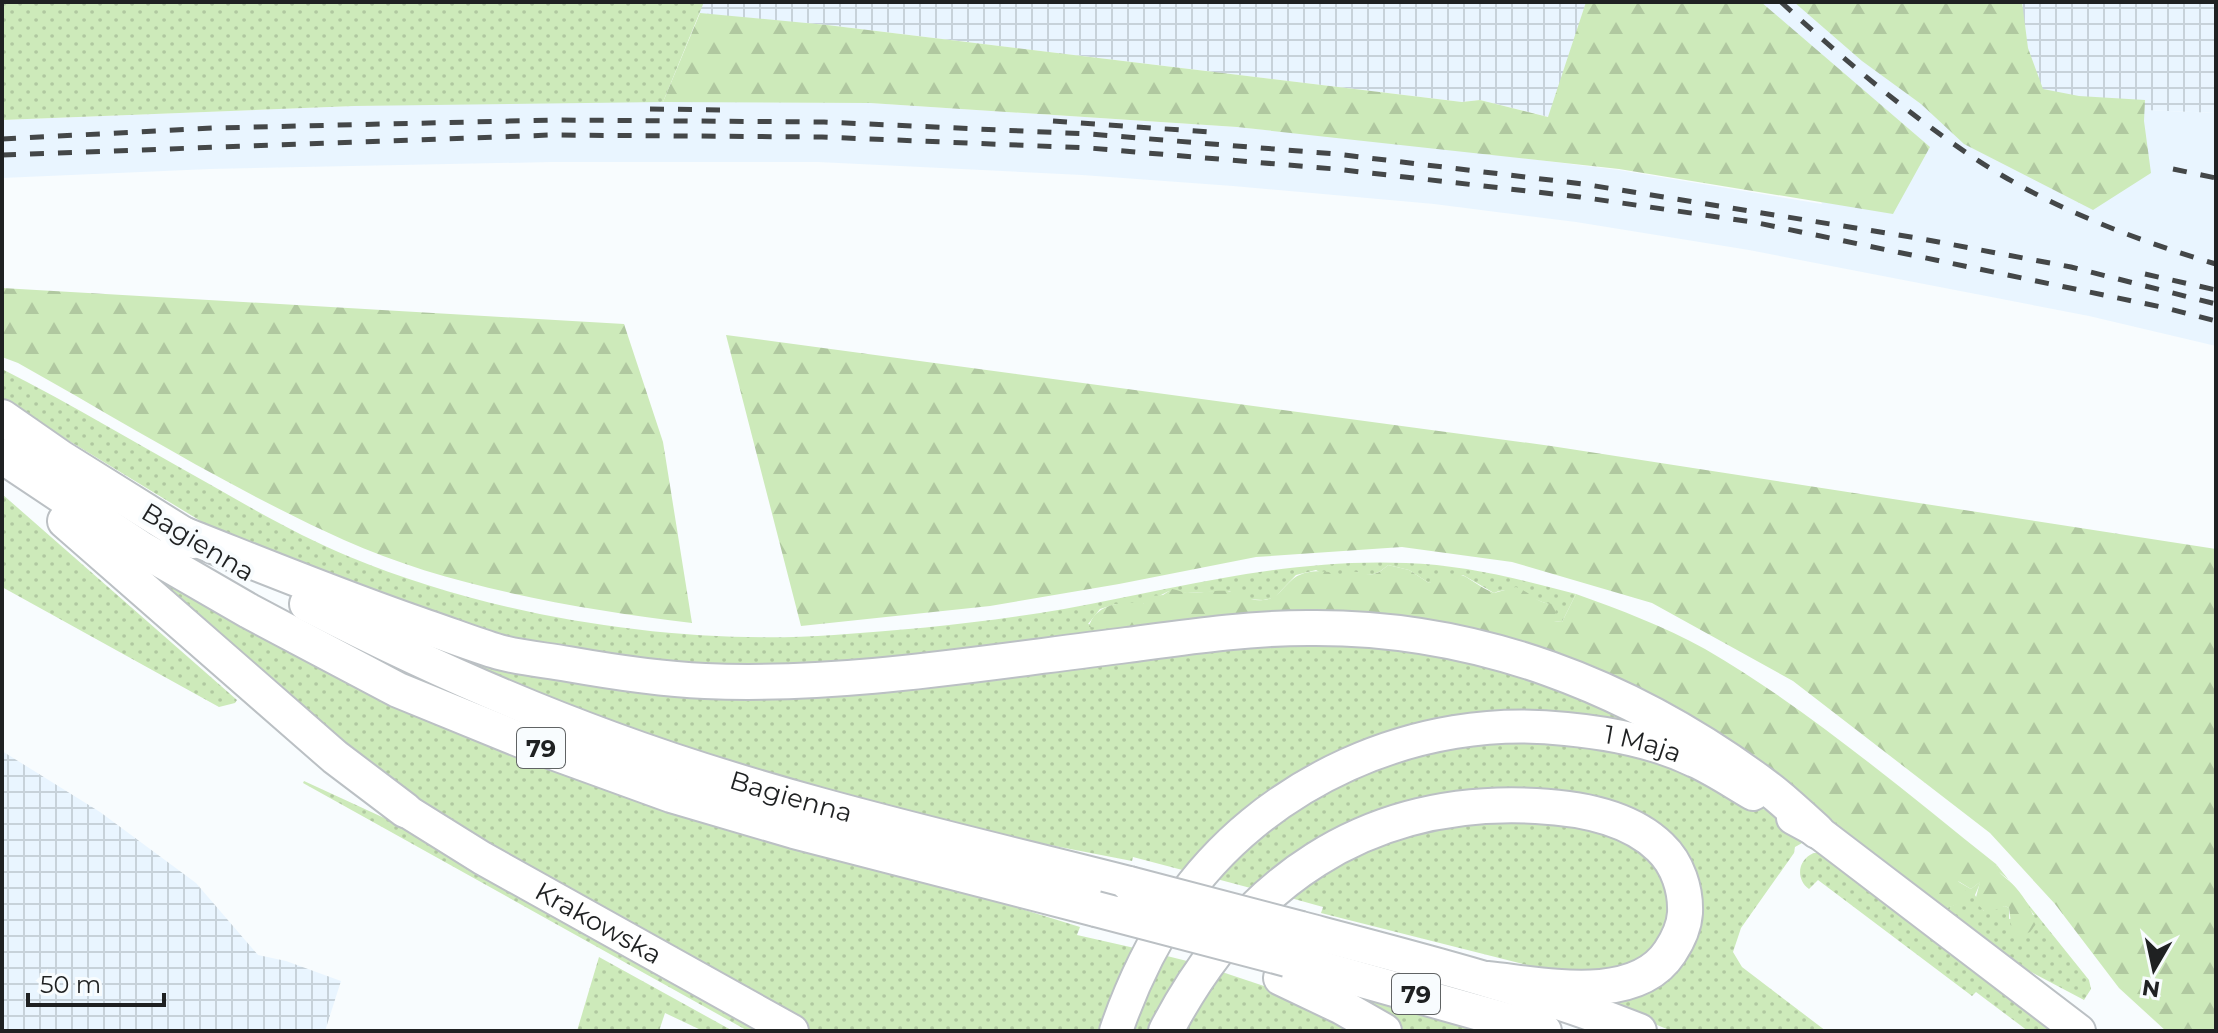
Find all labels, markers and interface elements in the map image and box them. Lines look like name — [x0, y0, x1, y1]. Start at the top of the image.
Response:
street label: Bagienna — [136, 496, 260, 588]
street label: 1 Maja — [1602, 718, 1686, 769]
road number: 79 — [517, 728, 565, 768]
street label: Bagienna — [726, 764, 856, 829]
street label: Krakowska — [529, 875, 667, 971]
north arrow — [2114, 929, 2194, 1009]
scale bar — [28, 957, 164, 1007]
text: 50 m — [40, 970, 101, 999]
road number: 79 — [1392, 974, 1440, 1014]
text: N — [2140, 974, 2162, 1003]

